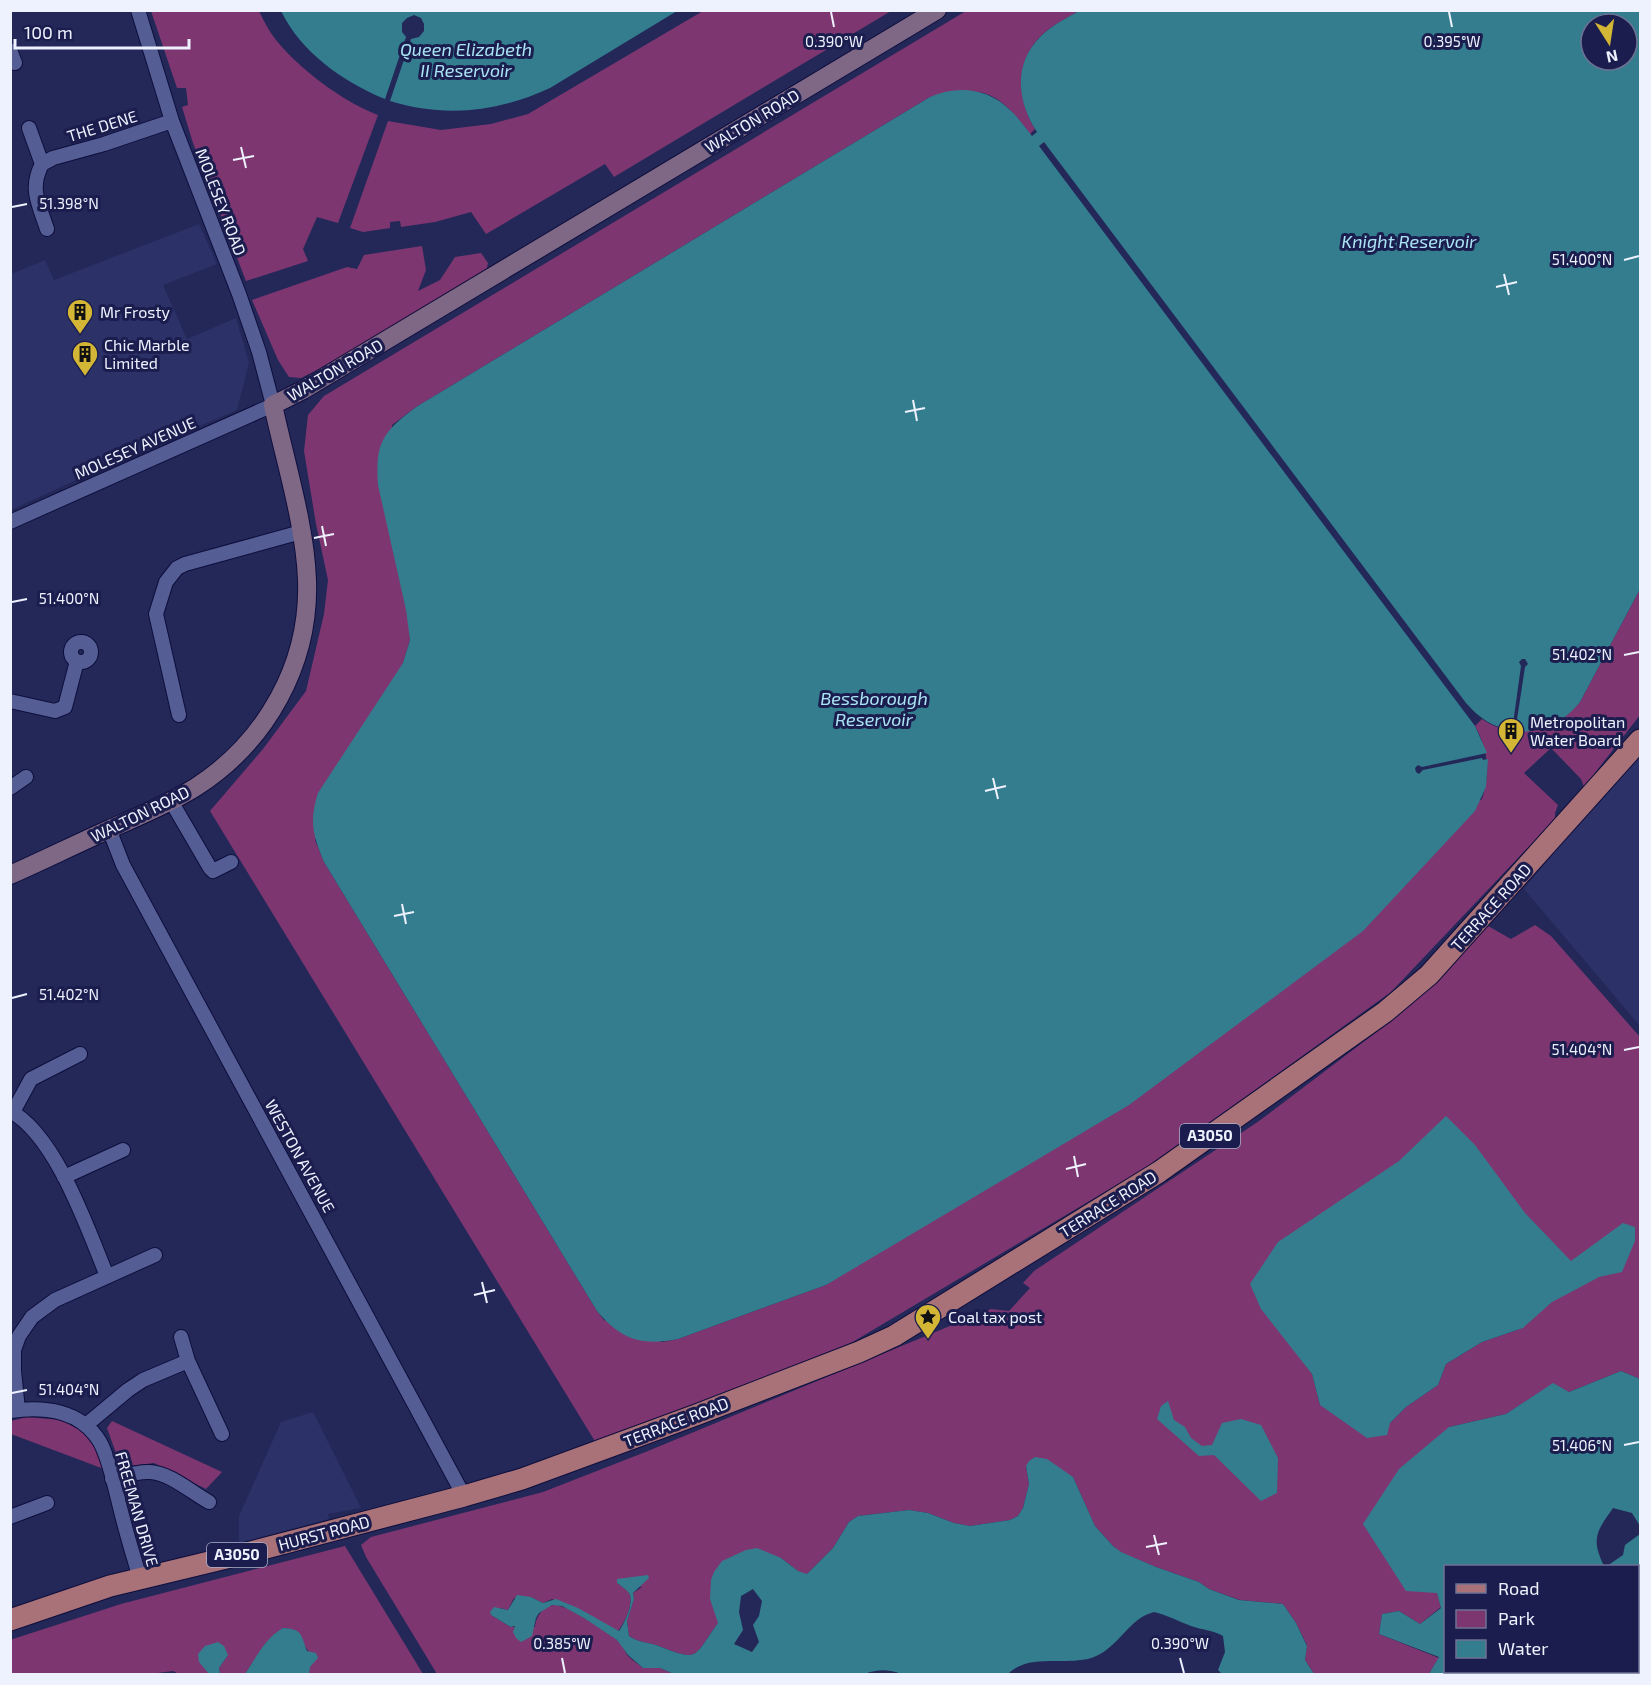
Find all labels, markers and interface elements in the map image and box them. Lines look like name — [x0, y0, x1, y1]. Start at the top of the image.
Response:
scale bar — [15, 12, 189, 50]
north arrow — [1579, 12, 1639, 72]
text: 100 m — [24, 21, 73, 43]
text: 0.390°W — [805, 32, 863, 50]
text: 0.395°W — [1423, 32, 1481, 50]
water label: Queen Elizabeth II Reservoir — [400, 38, 532, 81]
text: N — [1605, 47, 1620, 68]
street label: WALTON ROAD — [701, 85, 803, 156]
street label: THE DENE — [64, 106, 139, 145]
street label: MOLESEY ROAD — [192, 146, 251, 258]
text: 51.398°N — [39, 194, 99, 212]
water label: Knight Reservoir — [1342, 230, 1477, 252]
text: 51.400°N — [1552, 250, 1612, 268]
building icon: Mr Frosty — [65, 297, 95, 335]
place label: Mr Frosty — [100, 302, 171, 321]
place label: Chic Marble Limited — [104, 335, 189, 372]
street label: WALTON ROAD — [284, 335, 386, 405]
building icon: Chic Marble Limited — [70, 339, 100, 377]
street label: MOLESEY AVENUE — [71, 412, 198, 483]
text: 51.400°N — [39, 589, 99, 607]
text: 51.402°N — [1552, 645, 1612, 663]
water label: Bessborough Reservoir — [820, 687, 928, 730]
place label: Metropolitan Water Board — [1530, 712, 1625, 749]
building icon: Metropolitan Water Board — [1496, 716, 1526, 754]
street label: WALTON ROAD — [88, 782, 192, 846]
street label: TERRACE ROAD — [1447, 859, 1535, 954]
text: 51.402°N — [39, 985, 99, 1003]
text: 51.404°N — [1552, 1040, 1612, 1058]
street label: WESTON AVENUE — [262, 1096, 339, 1216]
road number: A3050 — [1180, 1124, 1240, 1148]
street label: TERRACE ROAD — [1056, 1166, 1160, 1241]
place icon: Coal tax post — [913, 1302, 943, 1340]
place label: Coal tax post — [948, 1307, 1042, 1326]
text: 51.404°N — [39, 1380, 99, 1398]
street label: TERRACE ROAD — [621, 1393, 731, 1450]
text: 51.406°N — [1552, 1436, 1612, 1454]
street label: FREEMAN DRIVE — [112, 1449, 163, 1569]
street label: HURST ROAD — [276, 1511, 372, 1554]
road number: A3050 — [207, 1543, 267, 1567]
legend — [1444, 1565, 1639, 1673]
text: Road — [1498, 1577, 1539, 1599]
text: Park — [1498, 1607, 1535, 1629]
text: 0.385°W — [533, 1634, 591, 1652]
text: 0.390°W — [1151, 1634, 1209, 1652]
text: Water — [1498, 1637, 1548, 1659]

